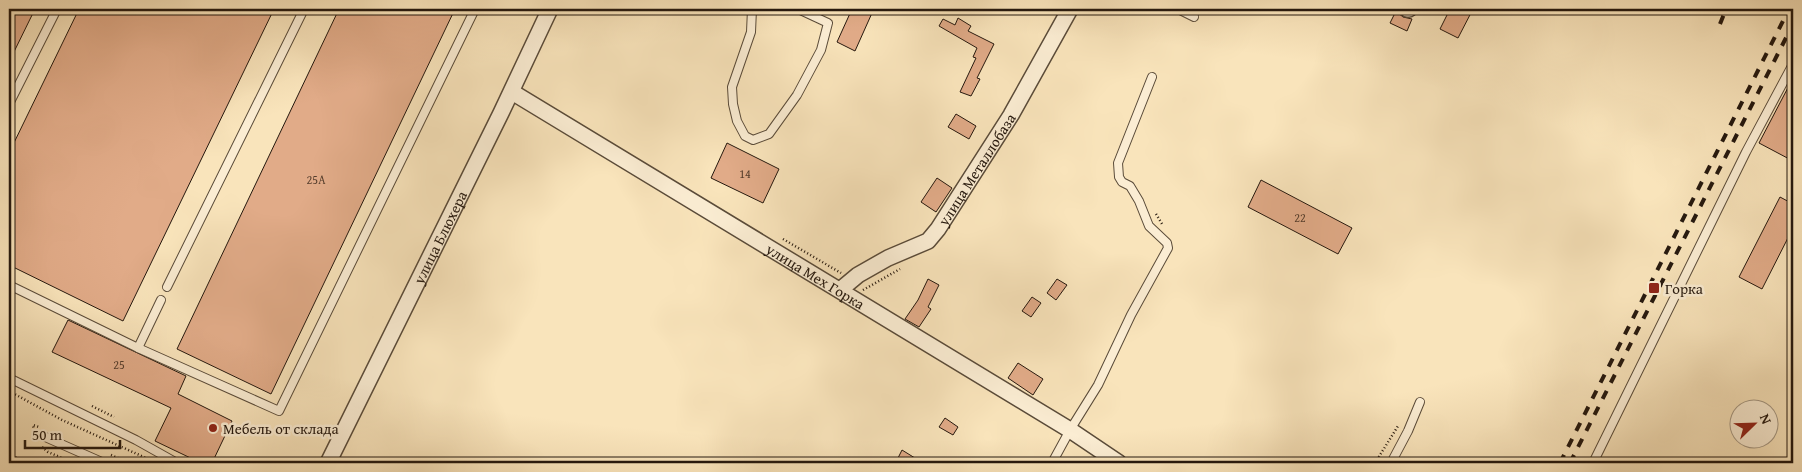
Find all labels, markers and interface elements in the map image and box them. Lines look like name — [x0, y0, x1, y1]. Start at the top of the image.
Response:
street label: улица Металлобаза — [932, 108, 1021, 230]
house number: 14 — [739, 165, 751, 182]
house number: 25А — [307, 171, 326, 188]
street label: улица Блюхера — [407, 186, 472, 288]
house number: 22 — [1294, 209, 1306, 226]
street label: улица Мех Горка — [762, 237, 870, 314]
place label: Горка — [1665, 278, 1704, 299]
marker: Горка — [1647, 281, 1661, 295]
house number: 25 — [113, 356, 125, 373]
north arrow — [1730, 400, 1780, 450]
text: N — [1755, 411, 1777, 428]
scale bar — [25, 417, 120, 449]
place label: Мебель от склада — [223, 418, 339, 439]
marker: Мебель от склада — [207, 422, 219, 434]
text: 50 m — [32, 424, 63, 445]

